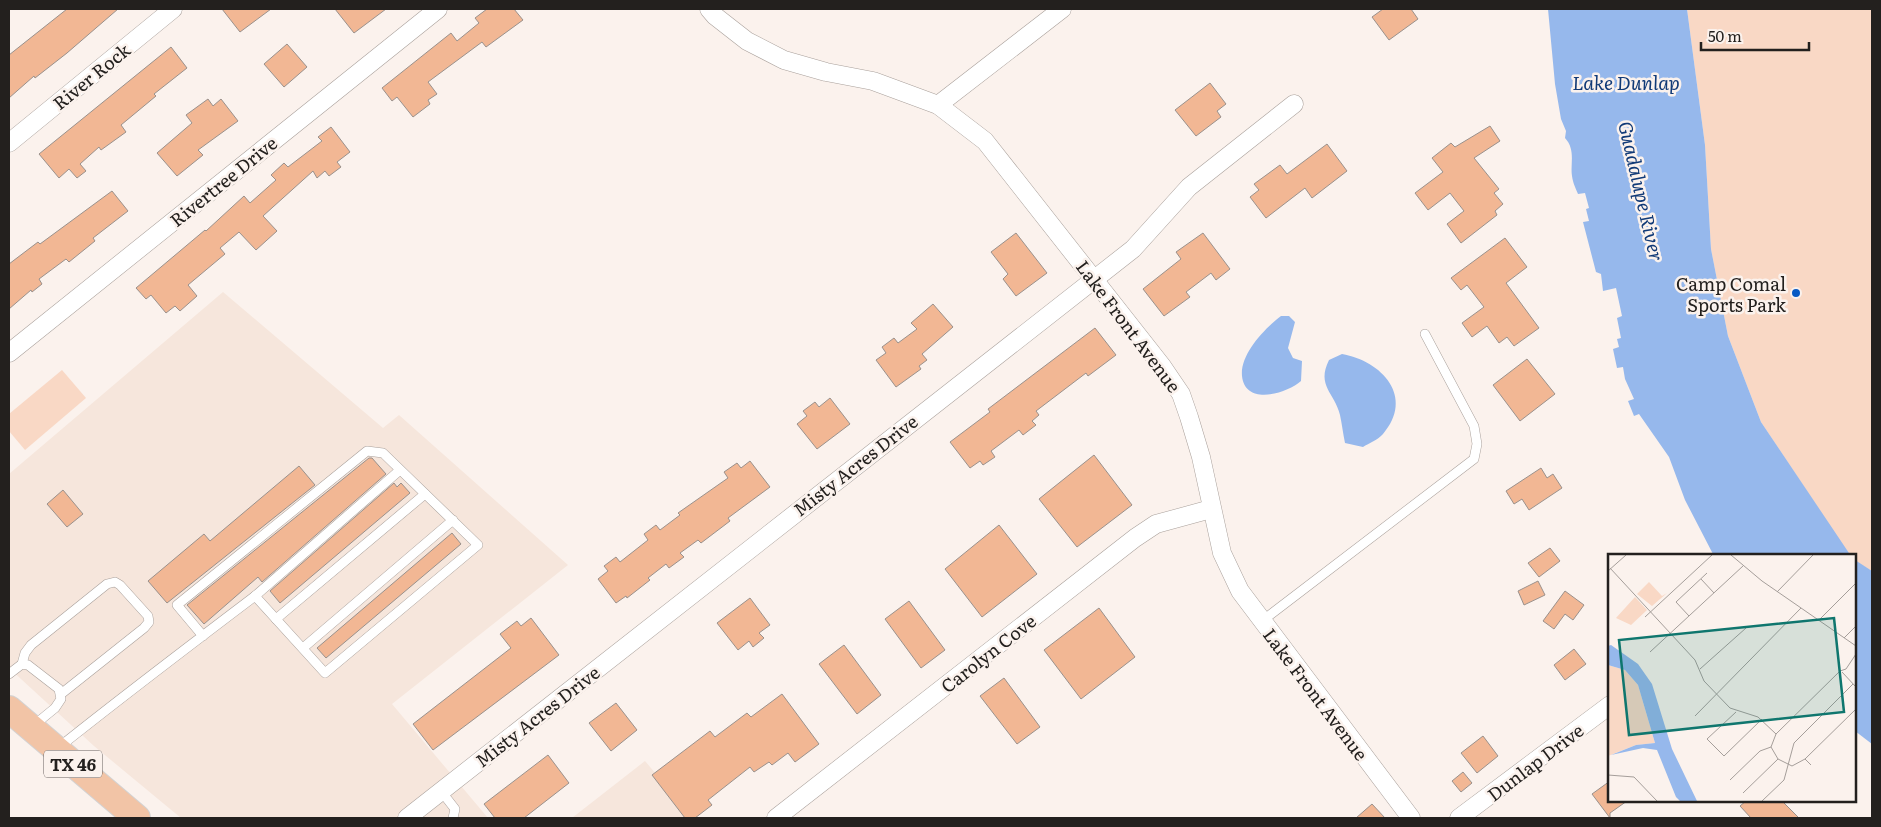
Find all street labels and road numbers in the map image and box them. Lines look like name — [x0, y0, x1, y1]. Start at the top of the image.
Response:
street label: River Rock — [46, 36, 136, 116]
street label: Rivertree Drive — [164, 129, 282, 233]
street label: Lake Front Avenue — [1070, 254, 1188, 398]
street label: Misty Acres Drive — [787, 408, 923, 522]
street label: Carolyn Cove — [935, 607, 1041, 699]
street label: Lake Front Avenue — [1257, 622, 1375, 766]
street label: Misty Acres Drive — [469, 659, 605, 773]
street label: Dunlap Drive — [1481, 717, 1589, 807]
road number: TX 46 — [44, 751, 102, 778]

